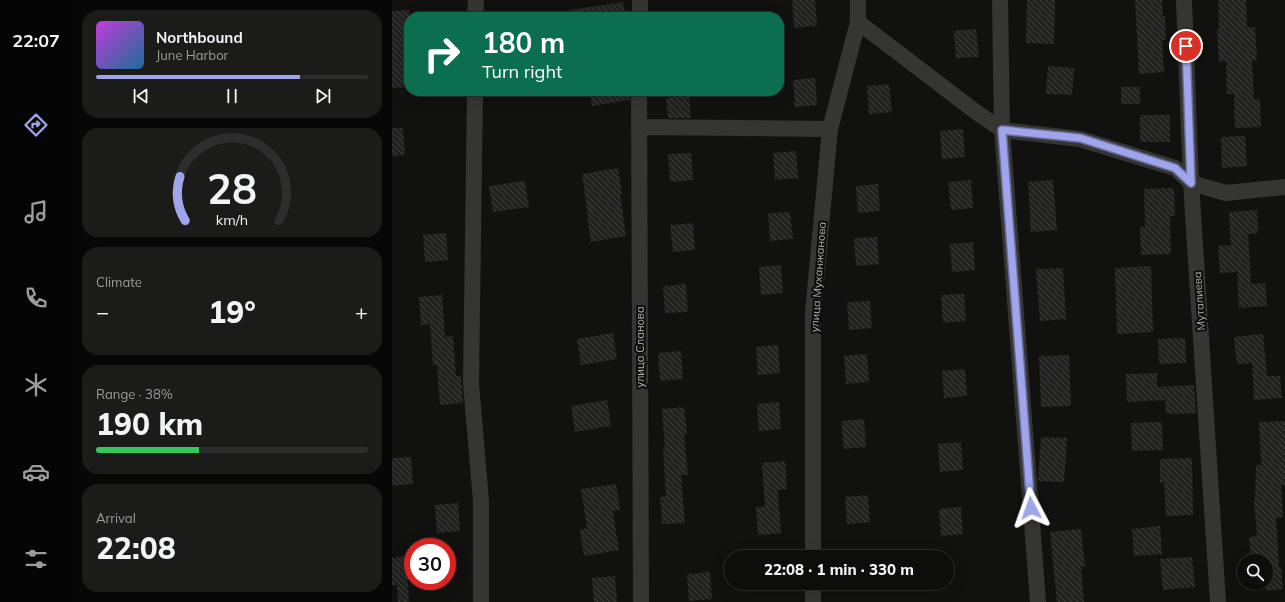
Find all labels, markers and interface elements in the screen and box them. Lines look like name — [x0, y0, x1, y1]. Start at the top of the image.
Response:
text: 180 m — [482, 25, 565, 60]
text: Northbound — [156, 28, 243, 47]
icon: right — [416, 28, 468, 80]
text: 22:07 — [12, 29, 60, 52]
pin — [1169, 29, 1203, 63]
icon: arrive — [1175, 35, 1197, 57]
text: June Harbor — [156, 47, 228, 63]
text: Turn right — [482, 60, 562, 83]
icon: previous — [130, 85, 152, 107]
icon: pause — [221, 85, 243, 107]
icon: next — [312, 85, 334, 107]
icon: directions — [22, 111, 50, 139]
text: 28 — [207, 161, 257, 213]
icon: music — [22, 198, 50, 226]
text: km/h — [216, 210, 248, 228]
street label: улица Муханжанова — [807, 221, 829, 333]
street label: Муталиева — [1190, 271, 1208, 331]
text: Climate — [96, 274, 142, 290]
icon: phone — [22, 284, 50, 312]
text: 19° — [208, 293, 256, 331]
text: − — [96, 298, 109, 326]
text: + — [355, 298, 368, 326]
street label: улица Сланова — [633, 306, 647, 388]
icon: climate — [22, 371, 50, 399]
text: Range · 38% — [96, 386, 173, 402]
text: 190 km — [96, 405, 203, 443]
icon: car — [22, 458, 50, 486]
position arrow — [1010, 487, 1052, 529]
text: Arrival — [96, 510, 136, 526]
text: 22:08 — [96, 529, 176, 567]
speed limit sign: 30 — [404, 538, 456, 590]
icon: filters — [22, 545, 50, 573]
map controls — [1237, 554, 1273, 590]
button: search — [1237, 554, 1273, 590]
text: 22:08 · 1 min · 330 m — [764, 560, 914, 579]

